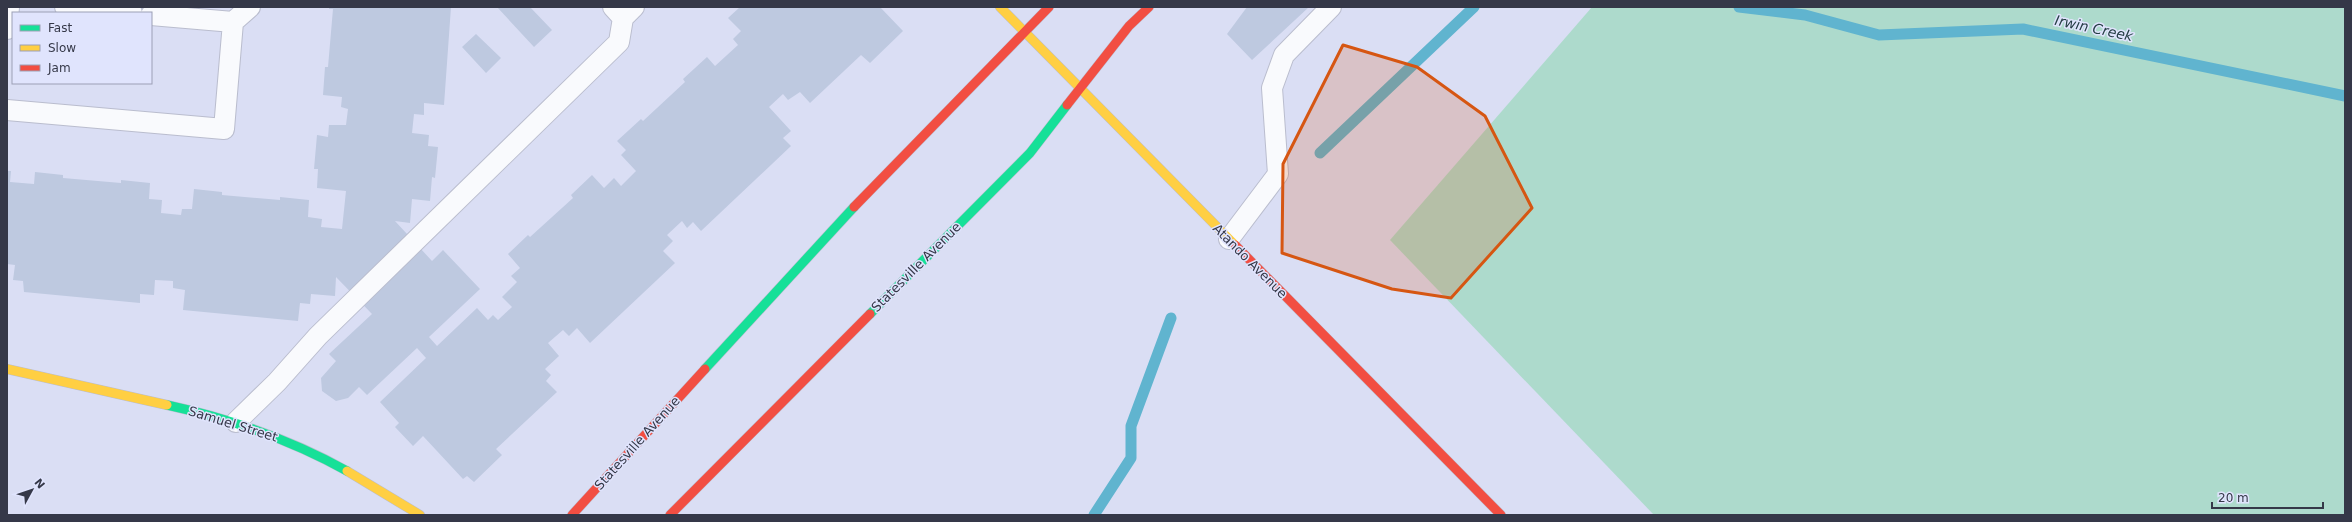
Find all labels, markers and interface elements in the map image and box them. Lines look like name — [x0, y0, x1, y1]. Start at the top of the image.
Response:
legend — [12, 12, 152, 84]
water label: Irwin Creek — [2053, 12, 2135, 44]
text: Fast — [48, 21, 72, 35]
text: Slow — [48, 41, 76, 55]
text: Jam — [47, 61, 71, 75]
street label: Statesville Avenue — [868, 219, 964, 315]
street label: Atando Avenue — [1210, 221, 1290, 301]
street label: Statesville Avenue — [591, 393, 683, 493]
street label: Samuel Street — [187, 403, 279, 445]
north arrow — [12, 470, 52, 510]
text: N — [31, 476, 47, 492]
scale bar — [2212, 484, 2323, 510]
text: 20 m — [2218, 491, 2249, 505]

